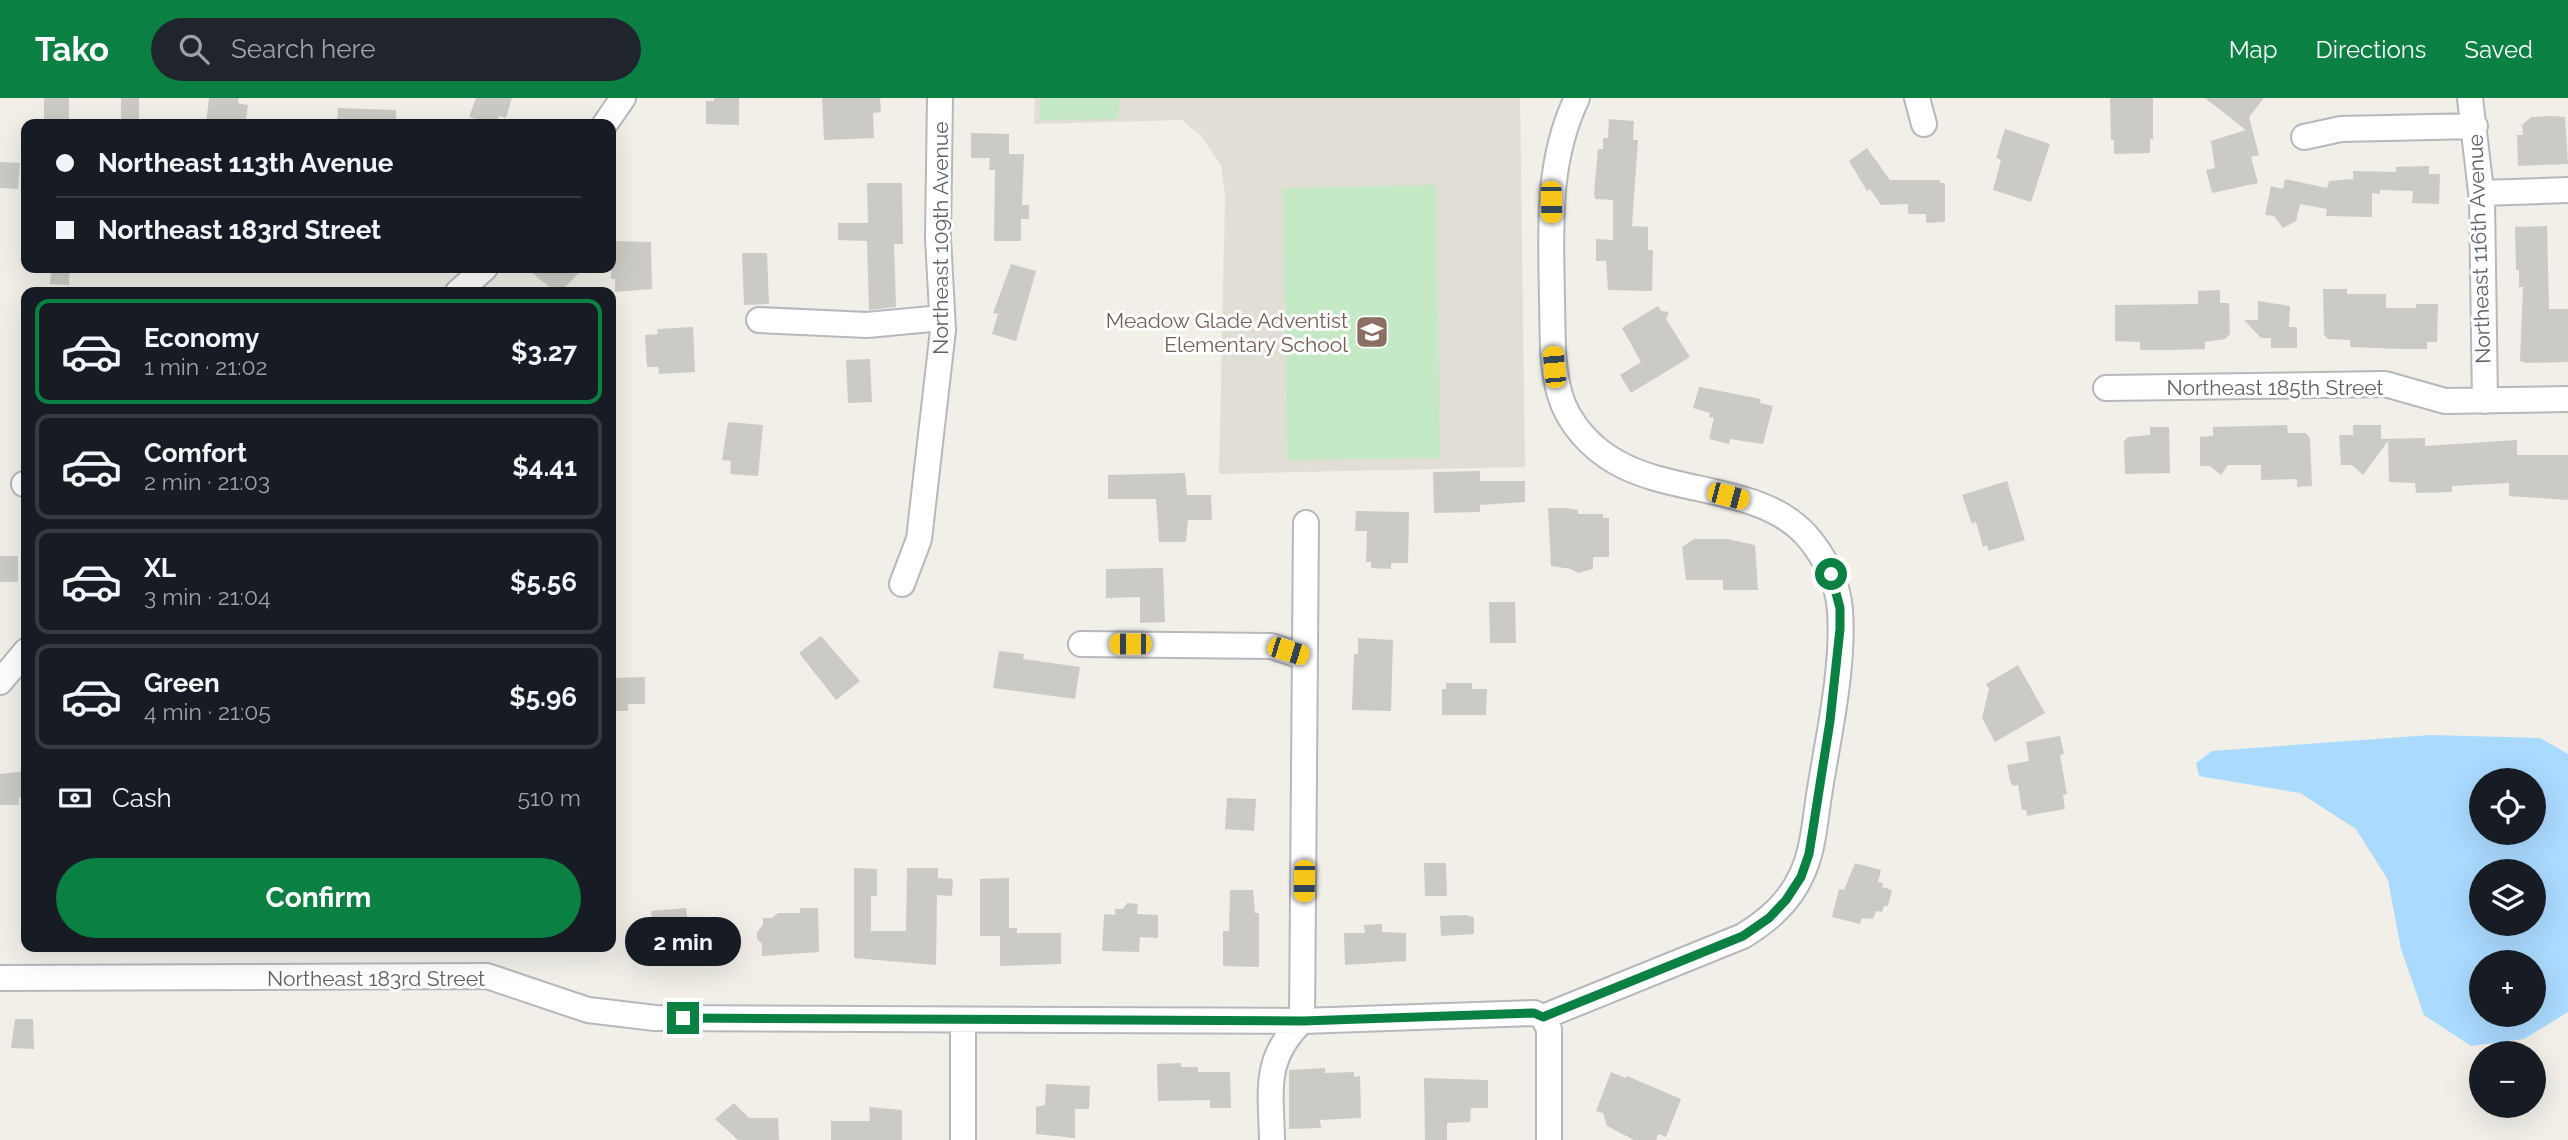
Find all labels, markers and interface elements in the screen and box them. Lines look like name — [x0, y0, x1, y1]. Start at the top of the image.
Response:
search box — [151, 18, 641, 81]
text: Tako — [35, 30, 109, 69]
icon: search — [175, 30, 213, 68]
text: Search here — [231, 34, 375, 64]
text: Map — [2229, 35, 2278, 64]
text: Directions — [2316, 35, 2426, 64]
text: Saved — [2464, 35, 2533, 64]
street label: Northeast 109th Avenue — [928, 121, 953, 355]
street label: Northeast 116th Avenue — [2462, 134, 2496, 364]
text: Northeast 113th Avenue — [98, 148, 393, 178]
car — [1541, 181, 1562, 223]
text: Northeast 183rd Street — [98, 215, 381, 245]
place label: Meadow Glade Adventist Elementary School — [1106, 308, 1348, 357]
school or university icon: Meadow Glade Adventist Elementary School — [1353, 313, 1391, 351]
icon: car — [60, 320, 123, 383]
text: Economy — [144, 323, 259, 353]
text: $3.27 — [511, 337, 577, 367]
car — [1542, 345, 1567, 389]
text: 1 min · 21:02 — [144, 353, 268, 380]
street label: Northeast 185th Street — [2166, 375, 2384, 400]
icon: car — [60, 435, 123, 498]
text: Comfort — [144, 438, 247, 468]
text: $4.41 — [512, 452, 577, 482]
text: 2 min · 21:03 — [144, 468, 270, 495]
car — [1705, 480, 1752, 512]
icon: car — [60, 550, 123, 613]
text: XL — [144, 553, 176, 583]
route start — [1815, 558, 1847, 590]
text: $5.56 — [510, 567, 577, 597]
text: 3 min · 21:04 — [144, 583, 271, 610]
car — [1110, 634, 1152, 655]
car — [1265, 635, 1312, 667]
icon: car — [60, 665, 123, 728]
text: Green — [144, 668, 220, 698]
text: $5.96 — [509, 682, 577, 712]
text: 4 min · 21:05 — [144, 698, 271, 725]
map controls — [2469, 768, 2546, 1118]
button: locate — [2469, 768, 2546, 845]
icon: cash — [56, 779, 94, 817]
text: Cash — [112, 783, 172, 813]
text: 510 m — [518, 784, 581, 811]
button: Confirm — [56, 858, 581, 938]
button: layers — [2469, 859, 2546, 936]
car — [1294, 860, 1315, 902]
callout: 2 min — [625, 916, 741, 965]
text: 2 min — [653, 928, 713, 955]
button: + — [2469, 950, 2546, 1027]
street label: Northeast 183rd Street — [267, 966, 485, 991]
route end — [667, 1002, 699, 1034]
button: − — [2469, 1041, 2546, 1118]

